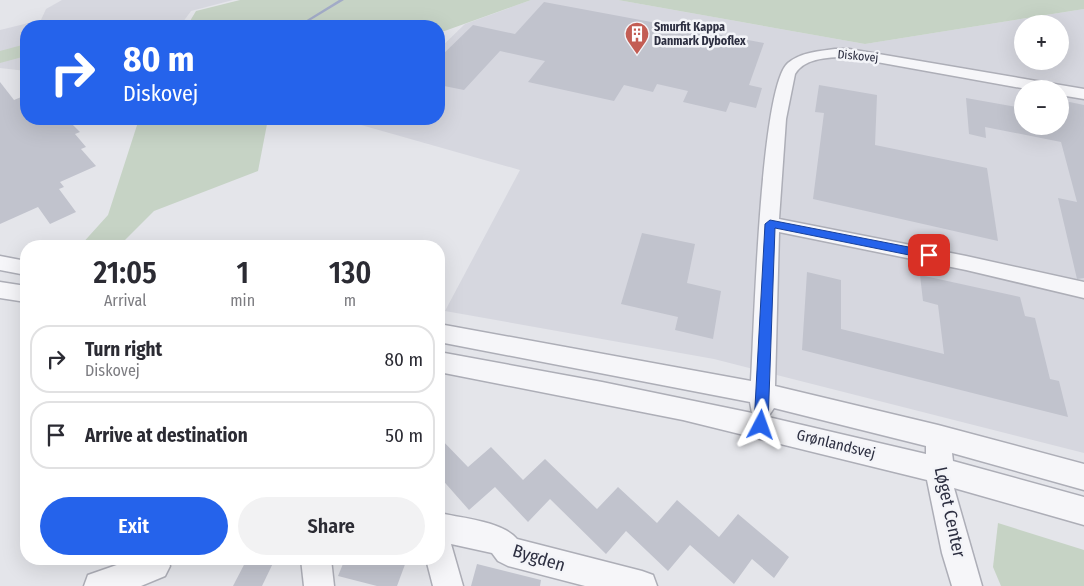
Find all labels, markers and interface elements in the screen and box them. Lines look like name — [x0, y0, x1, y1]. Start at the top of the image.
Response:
map controls — [1014, 15, 1069, 135]
button: + — [1014, 15, 1069, 70]
place label: Smurfit Kappa Danmark Dyboflex — [654, 20, 746, 48]
building icon: Smurfit Kappa Danmark Dyboflex — [624, 21, 650, 55]
text: 80 m — [123, 38, 195, 80]
icon: right — [40, 40, 105, 105]
street label: Diskovej — [837, 47, 879, 65]
text: Diskovej — [123, 80, 198, 107]
button: − — [1014, 80, 1069, 135]
pin — [908, 234, 950, 276]
icon: arrive — [915, 241, 943, 269]
text: 21:05 — [94, 255, 157, 291]
text: 1 — [236, 255, 249, 291]
text: 130 — [329, 255, 371, 291]
text: Arrival — [104, 291, 146, 310]
text: min — [230, 291, 255, 310]
text: m — [344, 291, 356, 310]
text: Turn right — [85, 338, 162, 361]
icon: right — [42, 345, 70, 373]
text: 80 m — [385, 348, 423, 371]
text: Diskovej — [85, 361, 140, 380]
position arrow — [734, 398, 786, 450]
icon: arrive — [42, 421, 70, 449]
text: Arrive at destination — [85, 424, 248, 447]
text: 50 m — [385, 424, 423, 447]
street label: Grønlandsvej — [795, 426, 877, 462]
street label: Løget Center — [930, 465, 970, 560]
button: Exit — [40, 497, 228, 555]
button: Share — [238, 497, 425, 555]
street label: Bygden — [510, 540, 568, 576]

